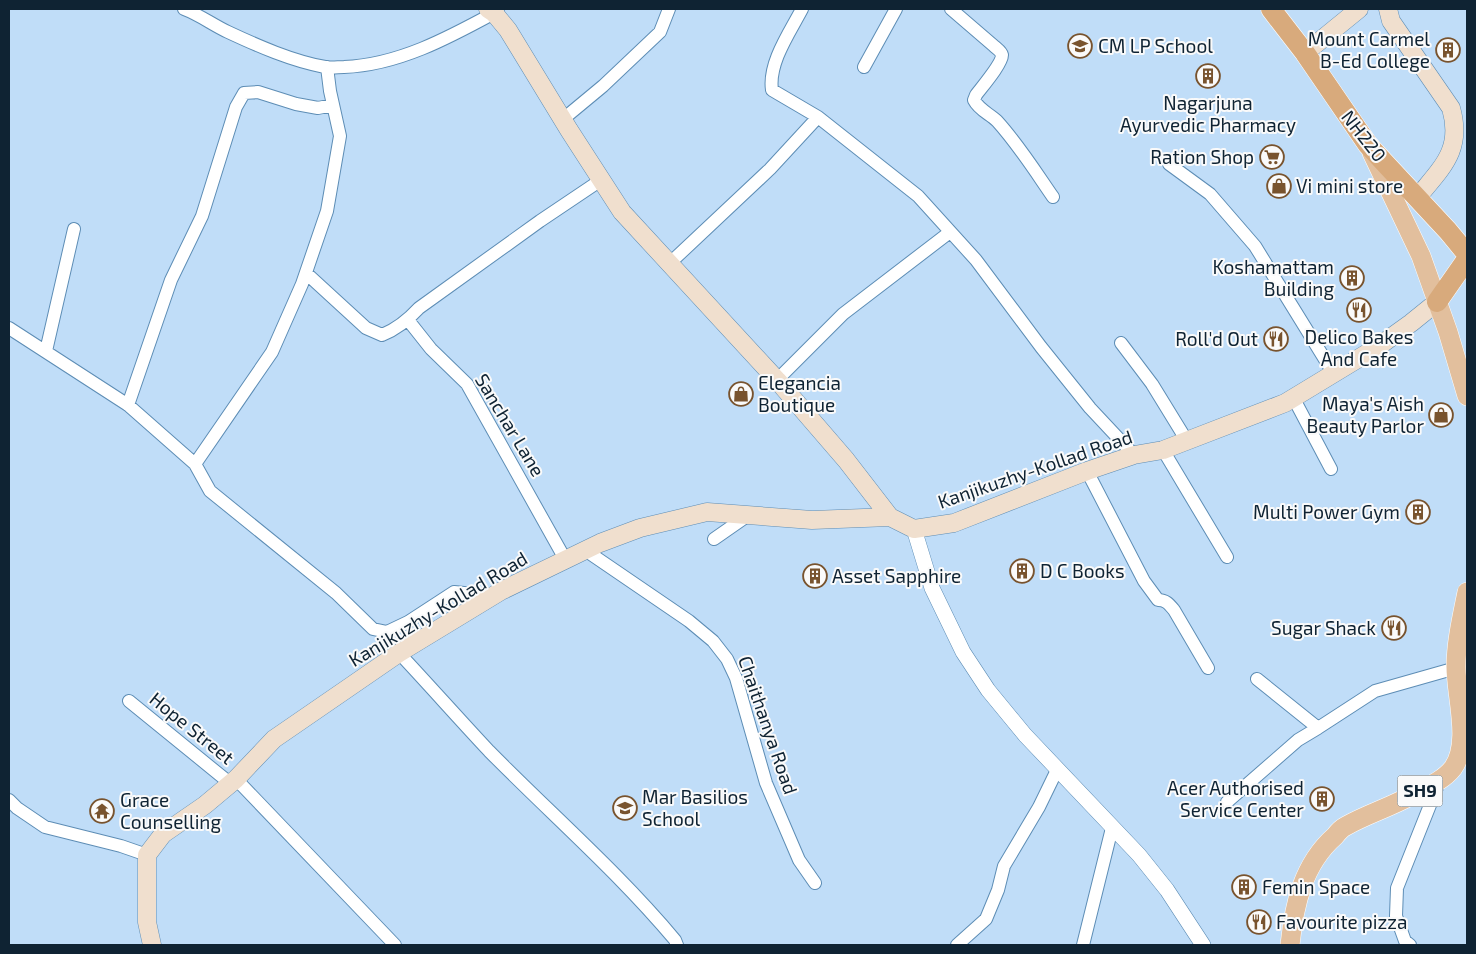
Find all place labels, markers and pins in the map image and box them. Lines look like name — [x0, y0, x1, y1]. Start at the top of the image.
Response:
place label: Mount Carmel B-Ed College — [1308, 27, 1430, 72]
school or university icon: CM LP School — [1067, 33, 1093, 59]
place label: CM LP School — [1098, 34, 1213, 57]
building icon: Mount Carmel B-Ed College — [1435, 37, 1461, 63]
building icon: Nagarjuna Ayurvedic Pharmacy — [1195, 63, 1221, 89]
place label: Nagarjuna Ayurvedic Pharmacy — [1120, 91, 1296, 136]
supermarket icon: Ration Shop — [1259, 144, 1285, 170]
place label: Ration Shop — [1150, 145, 1254, 168]
shop icon: Vi mini store — [1266, 173, 1292, 199]
place label: Vi mini store — [1296, 174, 1403, 197]
place label: Koshamattam Building — [1212, 255, 1334, 300]
building icon: Koshamattam Building — [1339, 265, 1365, 291]
restaurant icon: Delico Bakes And Cafe — [1346, 297, 1372, 323]
place label: Delico Bakes And Cafe — [1305, 325, 1413, 370]
restaurant icon: Roll'd Out — [1263, 326, 1289, 352]
place label: Roll'd Out — [1175, 327, 1258, 350]
place label: Elegancia Boutique — [758, 371, 841, 416]
shop icon: Elegancia Boutique — [728, 381, 754, 407]
place label: Maya's Aish Beauty Parlor — [1306, 392, 1424, 437]
shop icon: Maya's Aish Beauty Parlor — [1428, 402, 1454, 428]
building icon: Multi Power Gym — [1405, 499, 1431, 525]
place label: Multi Power Gym — [1253, 500, 1400, 523]
building icon: D C Books — [1009, 558, 1035, 584]
place label: D C Books — [1040, 559, 1125, 582]
building icon: Asset Sapphire — [802, 563, 828, 589]
place label: Asset Sapphire — [832, 564, 961, 587]
restaurant icon: Sugar Shack — [1381, 615, 1407, 641]
place label: Sugar Shack — [1271, 616, 1376, 639]
place label: Acer Authorised Service Center — [1167, 776, 1304, 821]
place label: Mar Basilios School — [642, 785, 748, 830]
building icon: Acer Authorised Service Center — [1309, 786, 1335, 812]
place label: Grace Counselling — [120, 788, 221, 833]
school or university icon: Mar Basilios School — [612, 795, 638, 821]
temple icon: Grace Counselling — [89, 798, 115, 824]
building icon: Femin Space — [1231, 874, 1257, 900]
place label: Femin Space — [1262, 875, 1370, 898]
restaurant icon: Favourite pizza — [1246, 909, 1272, 935]
place label: Favourite pizza — [1276, 910, 1407, 933]

